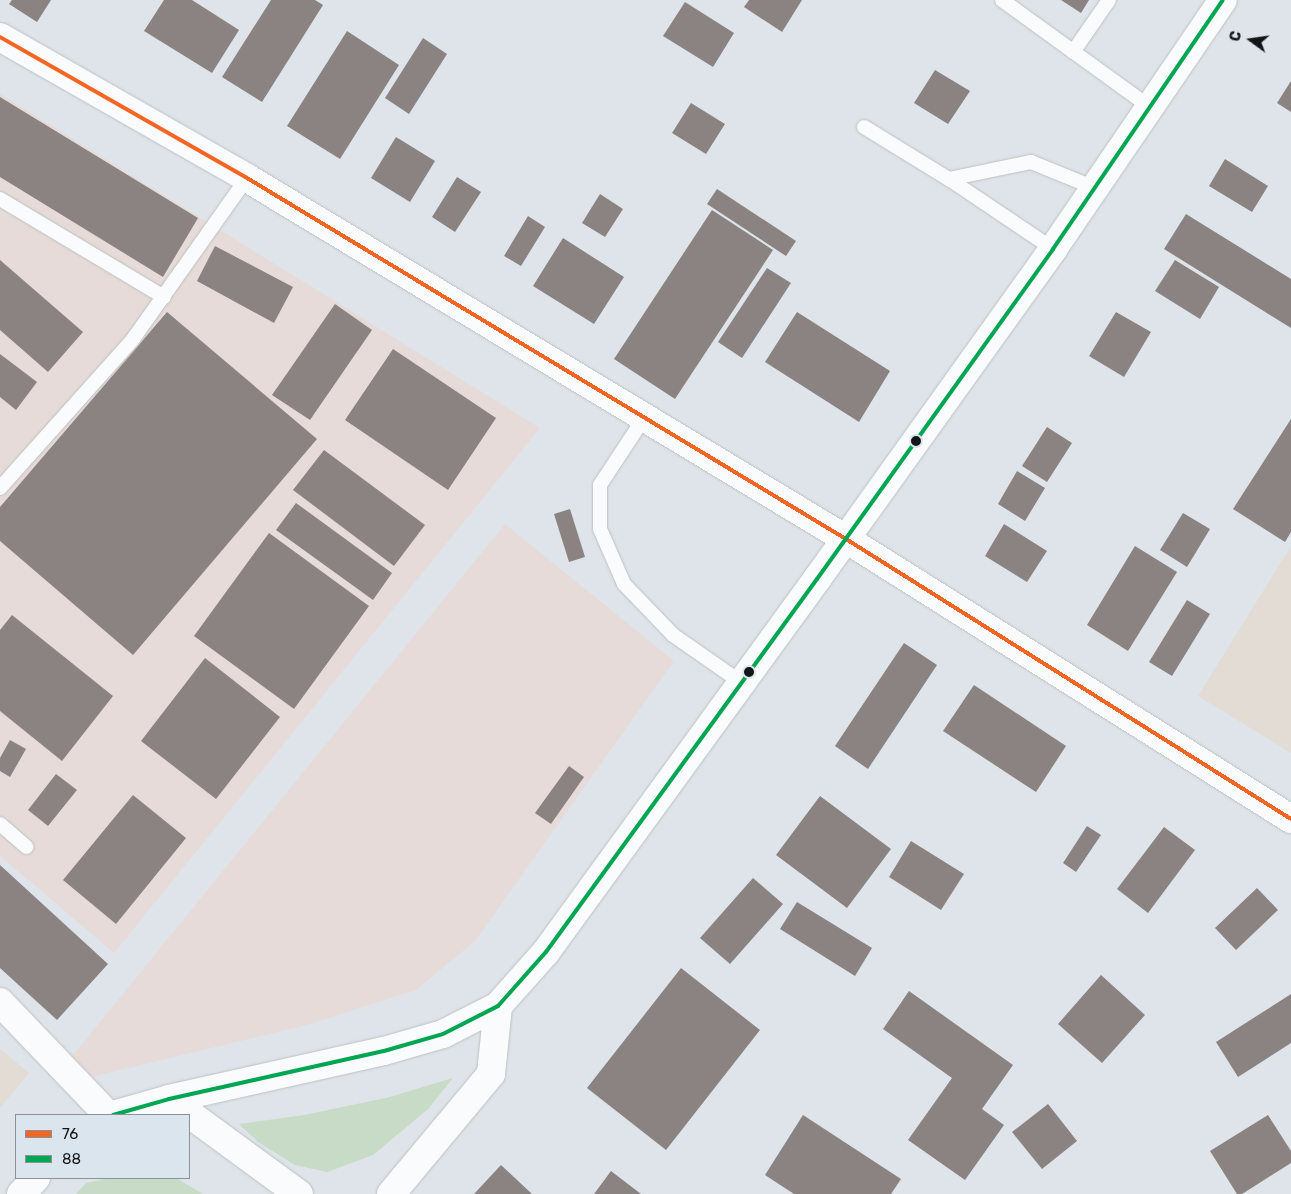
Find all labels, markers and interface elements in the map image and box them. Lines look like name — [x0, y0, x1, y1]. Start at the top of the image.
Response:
north arrow — [1226, 15, 1276, 65]
text: С — [1227, 29, 1245, 43]
unlabelled marker — [911, 436, 921, 446]
unlabelled marker — [744, 667, 754, 677]
legend — [15, 1114, 190, 1179]
text: 76 — [62, 1125, 78, 1143]
text: 88 — [62, 1150, 81, 1168]

